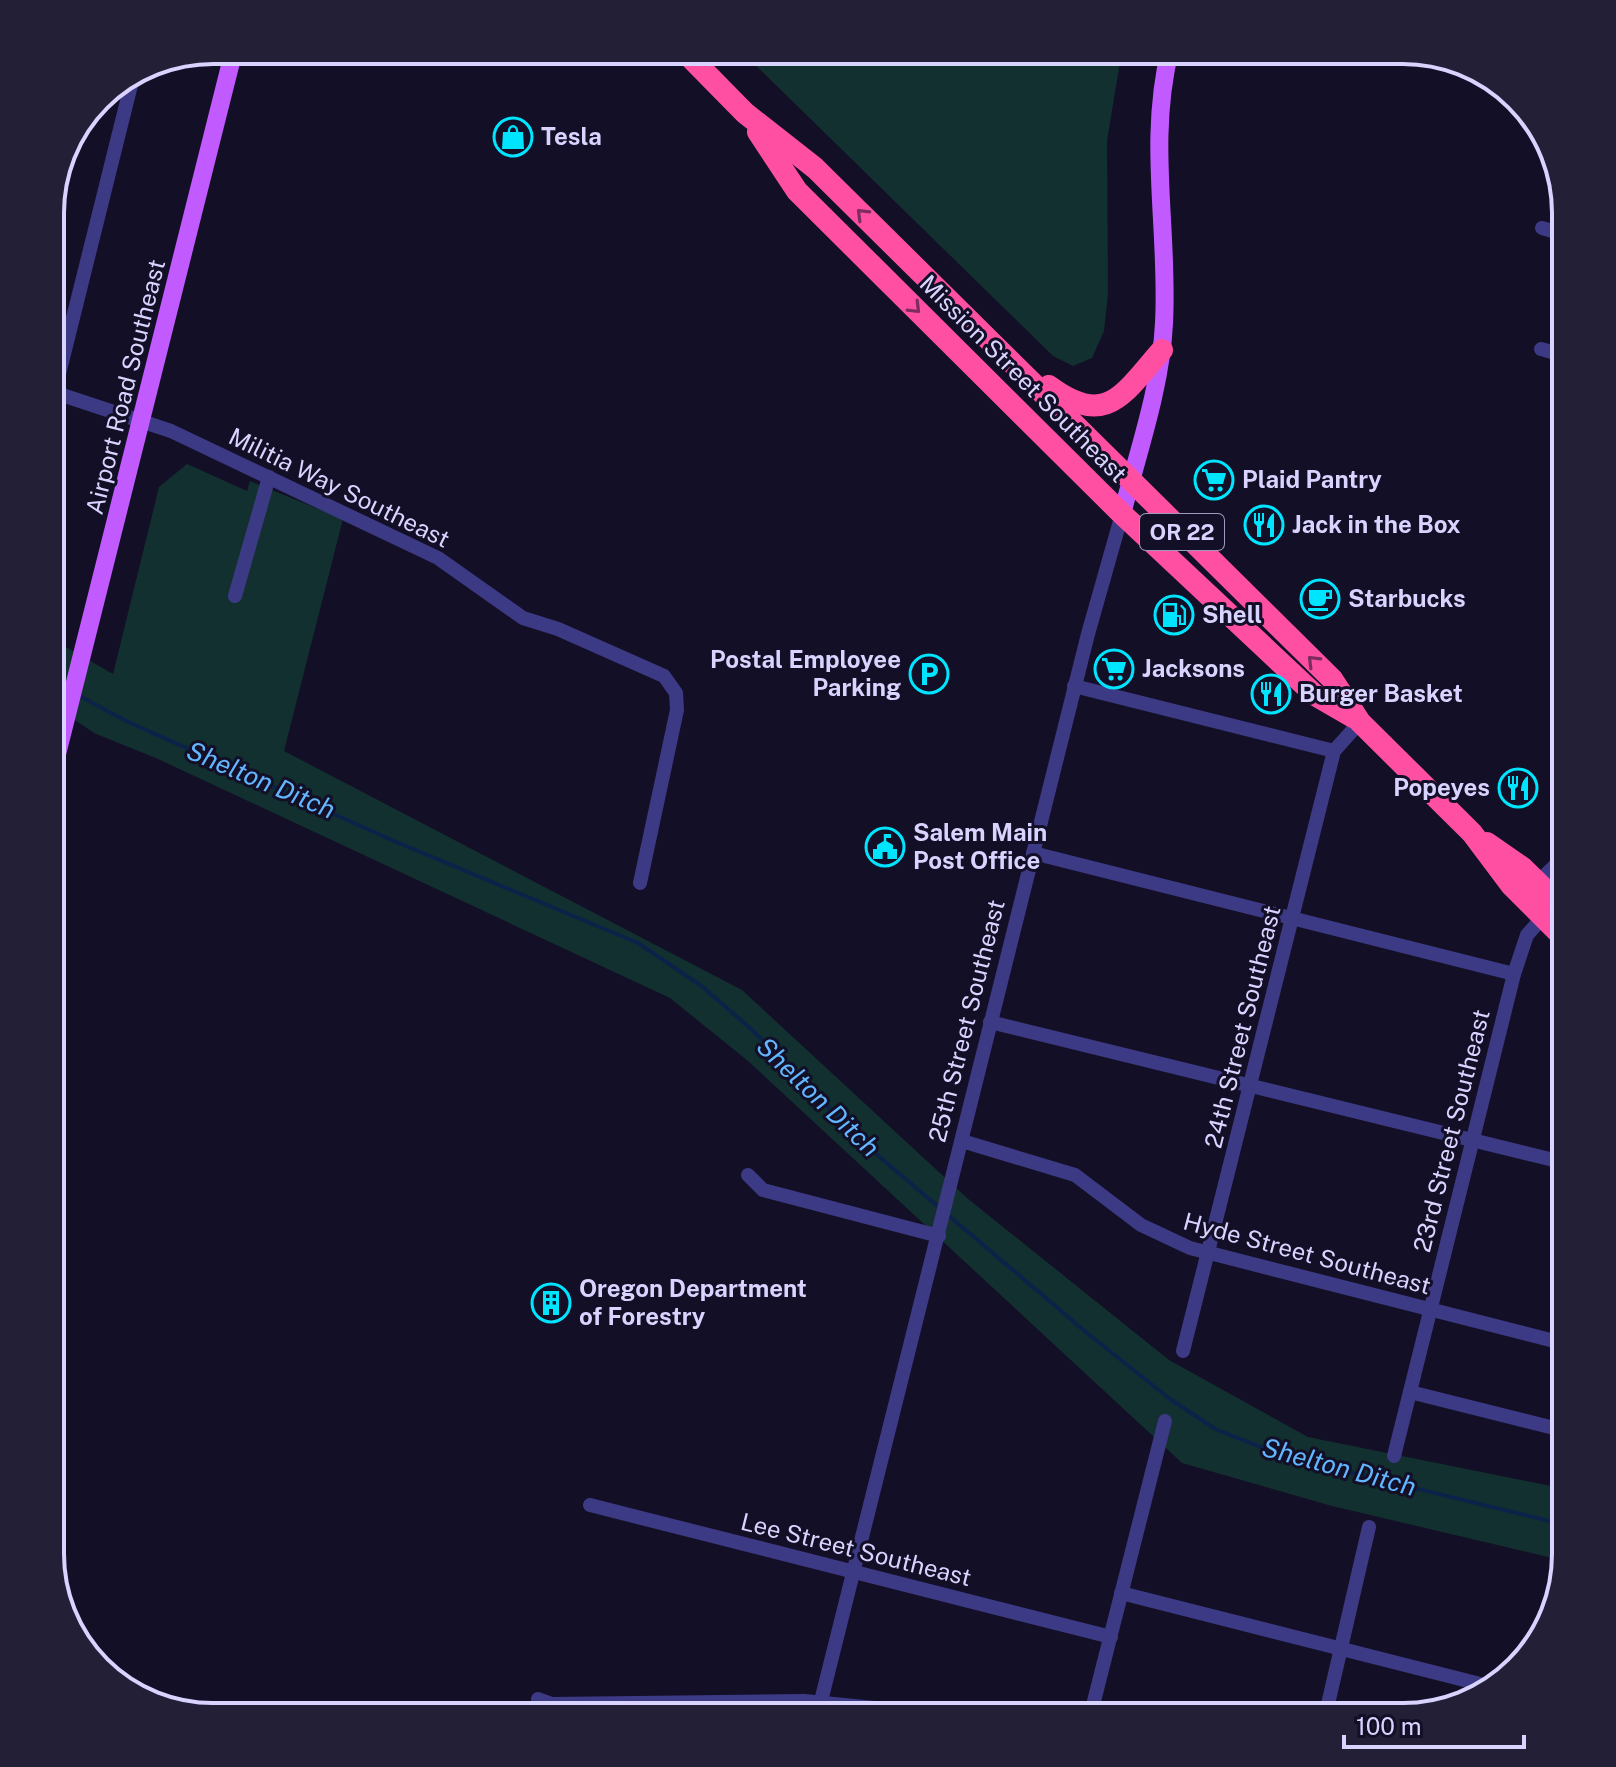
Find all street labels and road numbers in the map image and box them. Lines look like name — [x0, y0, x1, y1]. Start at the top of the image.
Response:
street label: Airport Road Southeast — [80, 256, 170, 517]
street label: Mission Street Southeast — [914, 269, 1133, 488]
street label: Militia Way Southeast — [225, 421, 454, 553]
road number: OR 22 — [1140, 514, 1224, 550]
street label: 25th Street Southeast — [922, 897, 1010, 1145]
street label: 24th Street Southeast — [1198, 903, 1286, 1151]
street label: 23rd Street Southeast — [1407, 1006, 1495, 1255]
street label: Hyde Street Southeast — [1180, 1207, 1434, 1300]
street label: Lee Street Southeast — [738, 1507, 974, 1591]

